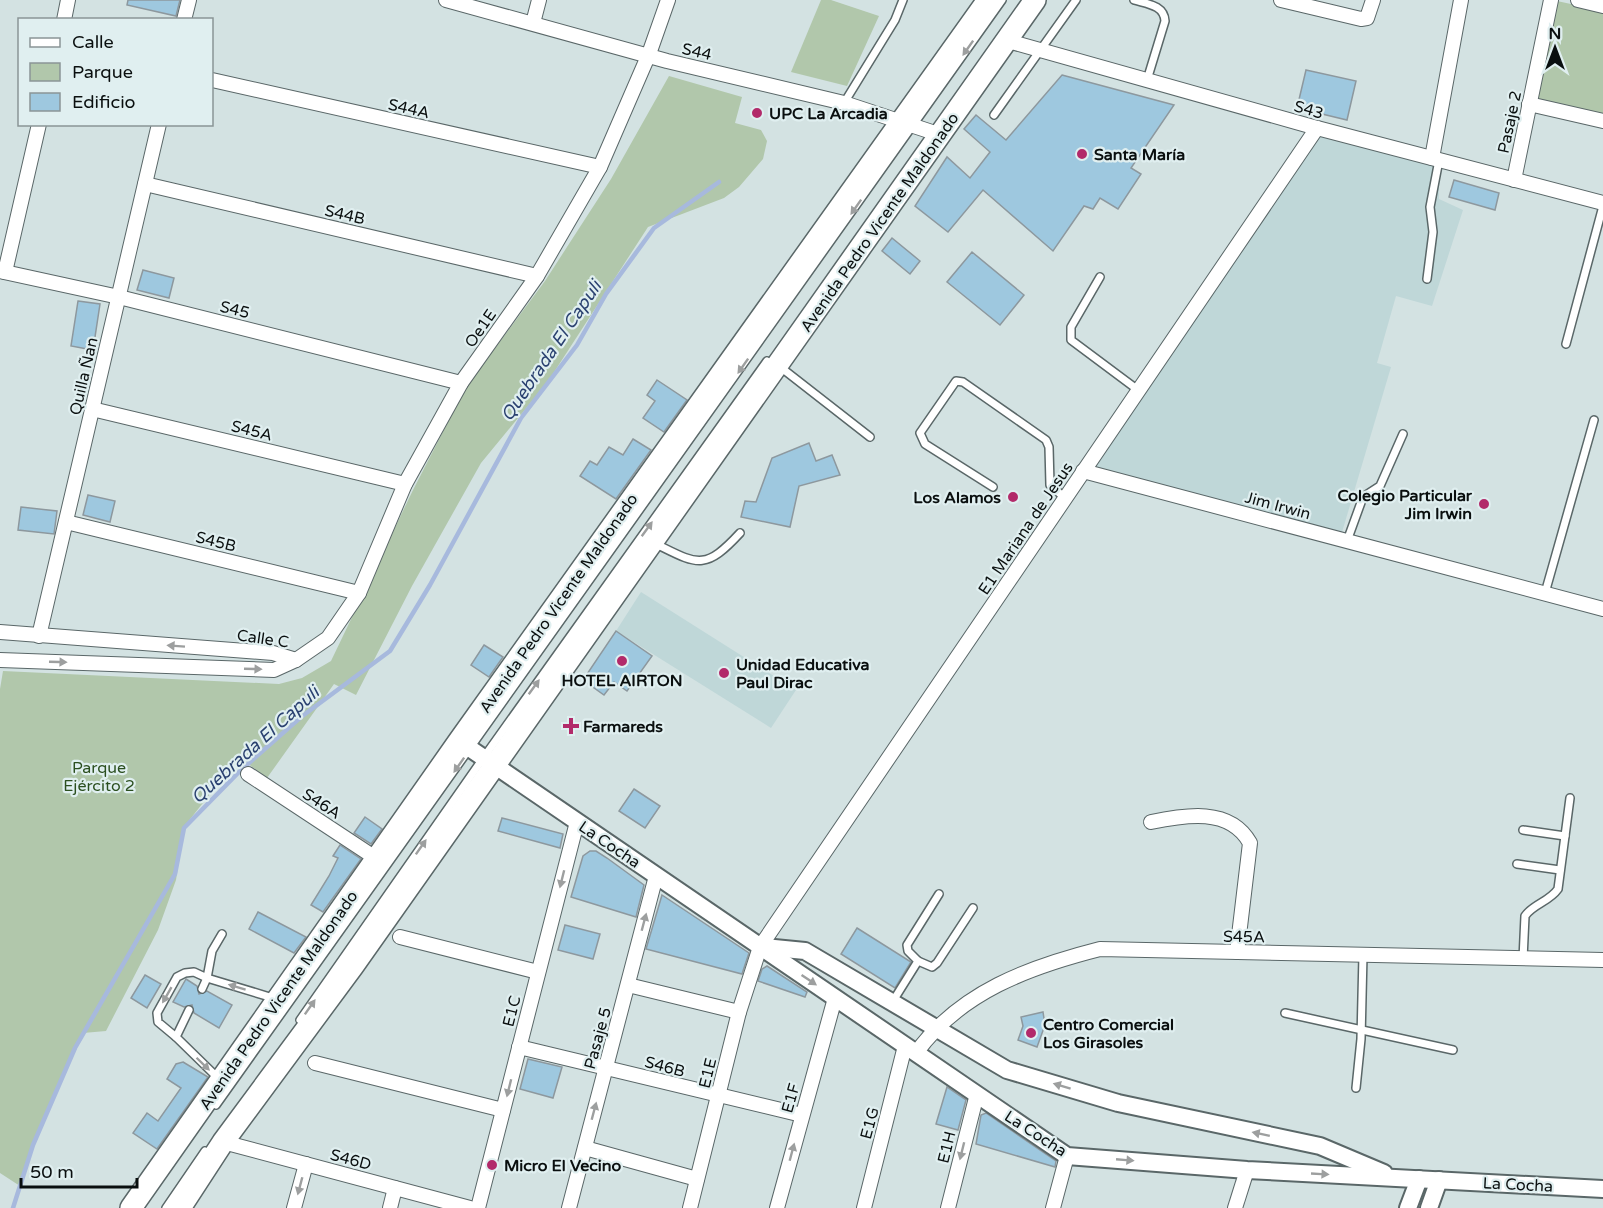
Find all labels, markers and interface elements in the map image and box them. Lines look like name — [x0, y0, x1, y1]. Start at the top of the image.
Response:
legend — [18, 18, 213, 126]
north arrow — [1525, 18, 1585, 78]
text: N — [1549, 24, 1561, 44]
text: Calle — [72, 31, 114, 53]
street label: S44 — [680, 39, 714, 65]
one-way arrow — [963, 40, 974, 56]
text: Parque — [72, 61, 133, 83]
street label: Pasaje 2 — [1494, 89, 1526, 155]
text: Edificio — [72, 91, 136, 113]
street label: S44A — [386, 95, 431, 123]
street label: S43 — [1292, 96, 1326, 124]
place label: UPC La Arcadia — [769, 104, 888, 124]
marker: UPC La Arcadia — [750, 106, 764, 120]
street label: Avenida Pedro Vicente Maldonado — [796, 109, 964, 336]
place label: Santa María — [1094, 145, 1185, 165]
marker: Santa María — [1075, 147, 1089, 161]
one-way arrow — [850, 199, 862, 215]
street label: S44B — [323, 201, 367, 229]
water label: Quebrada El Capuli — [496, 274, 608, 425]
street label: S45 — [218, 297, 252, 323]
street label: Oe1E — [461, 306, 501, 352]
street label: Quilla Ñan — [65, 335, 103, 417]
one-way arrow — [737, 358, 749, 374]
street label: S45A — [229, 416, 275, 446]
street label: E1 Mariana de Jesus — [974, 458, 1078, 599]
place label: Colegio Particular Jim Irwin — [1337, 486, 1473, 524]
place label: Los Alamos — [913, 488, 1001, 508]
street label: Jim Irwin — [1243, 488, 1313, 524]
street label: Avenida Pedro Vicente Maldonado — [475, 490, 643, 717]
marker: Los Alamos — [1006, 490, 1020, 504]
marker: Colegio Particular Jim Irwin — [1477, 497, 1491, 511]
one-way arrow — [641, 521, 653, 537]
street label: S45B — [193, 527, 238, 557]
street label: Calle C — [236, 625, 290, 653]
one-way arrow — [166, 641, 185, 651]
marker: HOTEL AIRTON — [615, 654, 629, 668]
place label: Unidad Educativa Paul Dirac — [736, 655, 870, 693]
one-way arrow — [49, 658, 68, 667]
one-way arrow — [244, 664, 263, 674]
marker: Unidad Educativa Paul Dirac — [717, 666, 731, 680]
place label: HOTEL AIRTON — [561, 671, 683, 691]
water label: Quebrada El Capuli — [186, 680, 325, 808]
one-way arrow — [528, 680, 540, 696]
place label: Farmareds — [583, 717, 663, 737]
marker: Farmareds — [564, 719, 578, 733]
one-way arrow — [453, 756, 465, 772]
park label: Parque Ejército 2 — [63, 758, 135, 796]
street label: S46A — [298, 784, 345, 824]
street label: La Cocha — [575, 817, 644, 873]
one-way arrow — [415, 839, 427, 855]
one-way arrow — [557, 869, 567, 888]
street label: Avenida Pedro Vicente Maldonado — [195, 887, 363, 1114]
one-way arrow — [640, 913, 650, 932]
street label: S45A — [1223, 927, 1265, 947]
one-way arrow — [800, 974, 816, 986]
one-way arrow — [228, 982, 246, 991]
one-way arrow — [162, 987, 172, 1004]
street label: E1C — [498, 994, 525, 1029]
one-way arrow — [304, 999, 316, 1015]
street label: Pasaje 5 — [580, 1005, 616, 1071]
place label: Centro Comercial Los Girasoles — [1043, 1015, 1174, 1053]
marker: Centro Comercial Los Girasoles — [1024, 1026, 1038, 1040]
street label: S46B — [642, 1052, 687, 1082]
one-way arrow — [196, 1056, 210, 1070]
street label: E1E — [695, 1056, 721, 1090]
one-way arrow — [504, 1079, 513, 1097]
street label: E1F — [777, 1081, 805, 1115]
one-way arrow — [1053, 1081, 1071, 1090]
one-way arrow — [590, 1102, 600, 1120]
street label: E1G — [856, 1105, 884, 1141]
street label: La Cocha — [1001, 1106, 1070, 1161]
street label: E1H — [933, 1129, 961, 1165]
one-way arrow — [1251, 1129, 1270, 1138]
one-way arrow — [788, 1142, 797, 1160]
one-way arrow — [957, 1142, 967, 1160]
street label: S46D — [328, 1145, 374, 1175]
scale bar — [21, 1151, 136, 1189]
place label: Micro El Vecino — [504, 1156, 621, 1176]
one-way arrow — [1116, 1156, 1135, 1165]
marker: Micro El Vecino — [485, 1158, 499, 1172]
text: 50 m — [30, 1161, 74, 1183]
one-way arrow — [1310, 1169, 1329, 1178]
street label: La Cocha — [1482, 1173, 1554, 1197]
one-way arrow — [295, 1177, 305, 1195]

